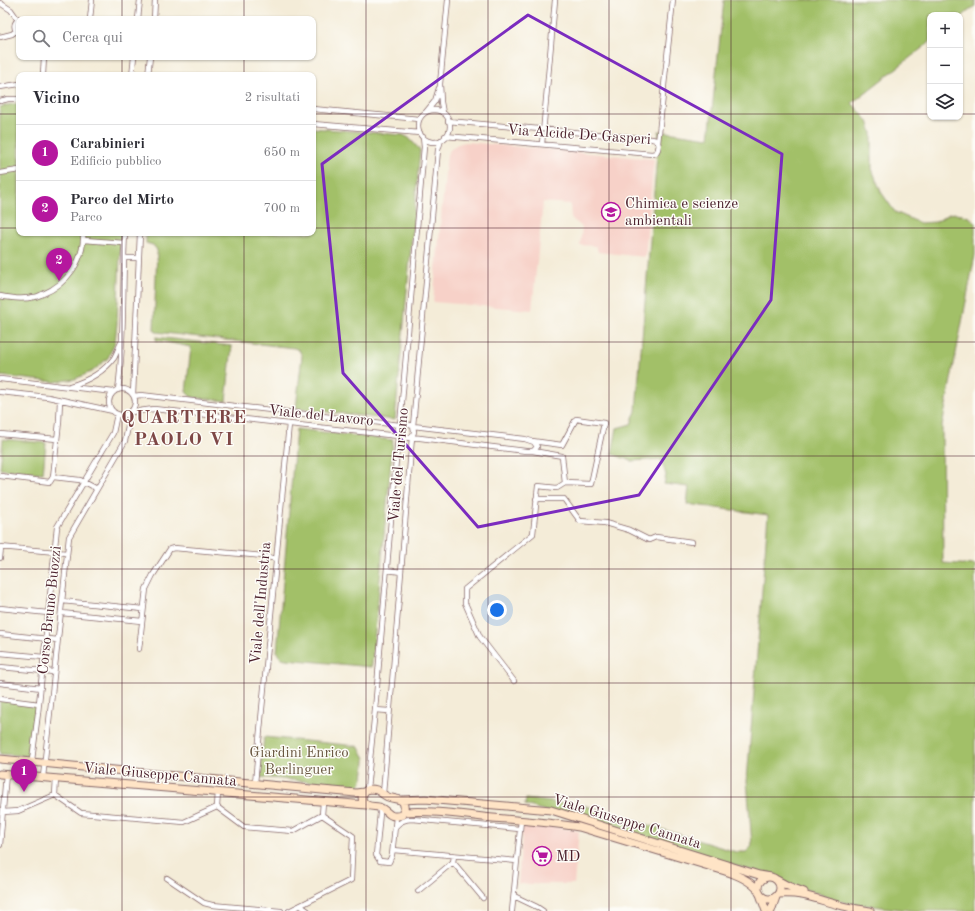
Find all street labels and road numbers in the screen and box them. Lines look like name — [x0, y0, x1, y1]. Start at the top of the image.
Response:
street label: Via Alcide De Gasperi — [507, 123, 651, 148]
street label: Viale del Lavoro — [267, 404, 374, 429]
street label: Viale del Turismo — [387, 407, 412, 523]
street label: Viale dell'Industria — [249, 541, 274, 665]
street label: Corso Bruno Buozzi — [36, 545, 65, 675]
street label: Viale Giuseppe Cannata — [82, 761, 238, 790]
street label: Viale Giuseppe Cannata — [551, 793, 703, 852]

